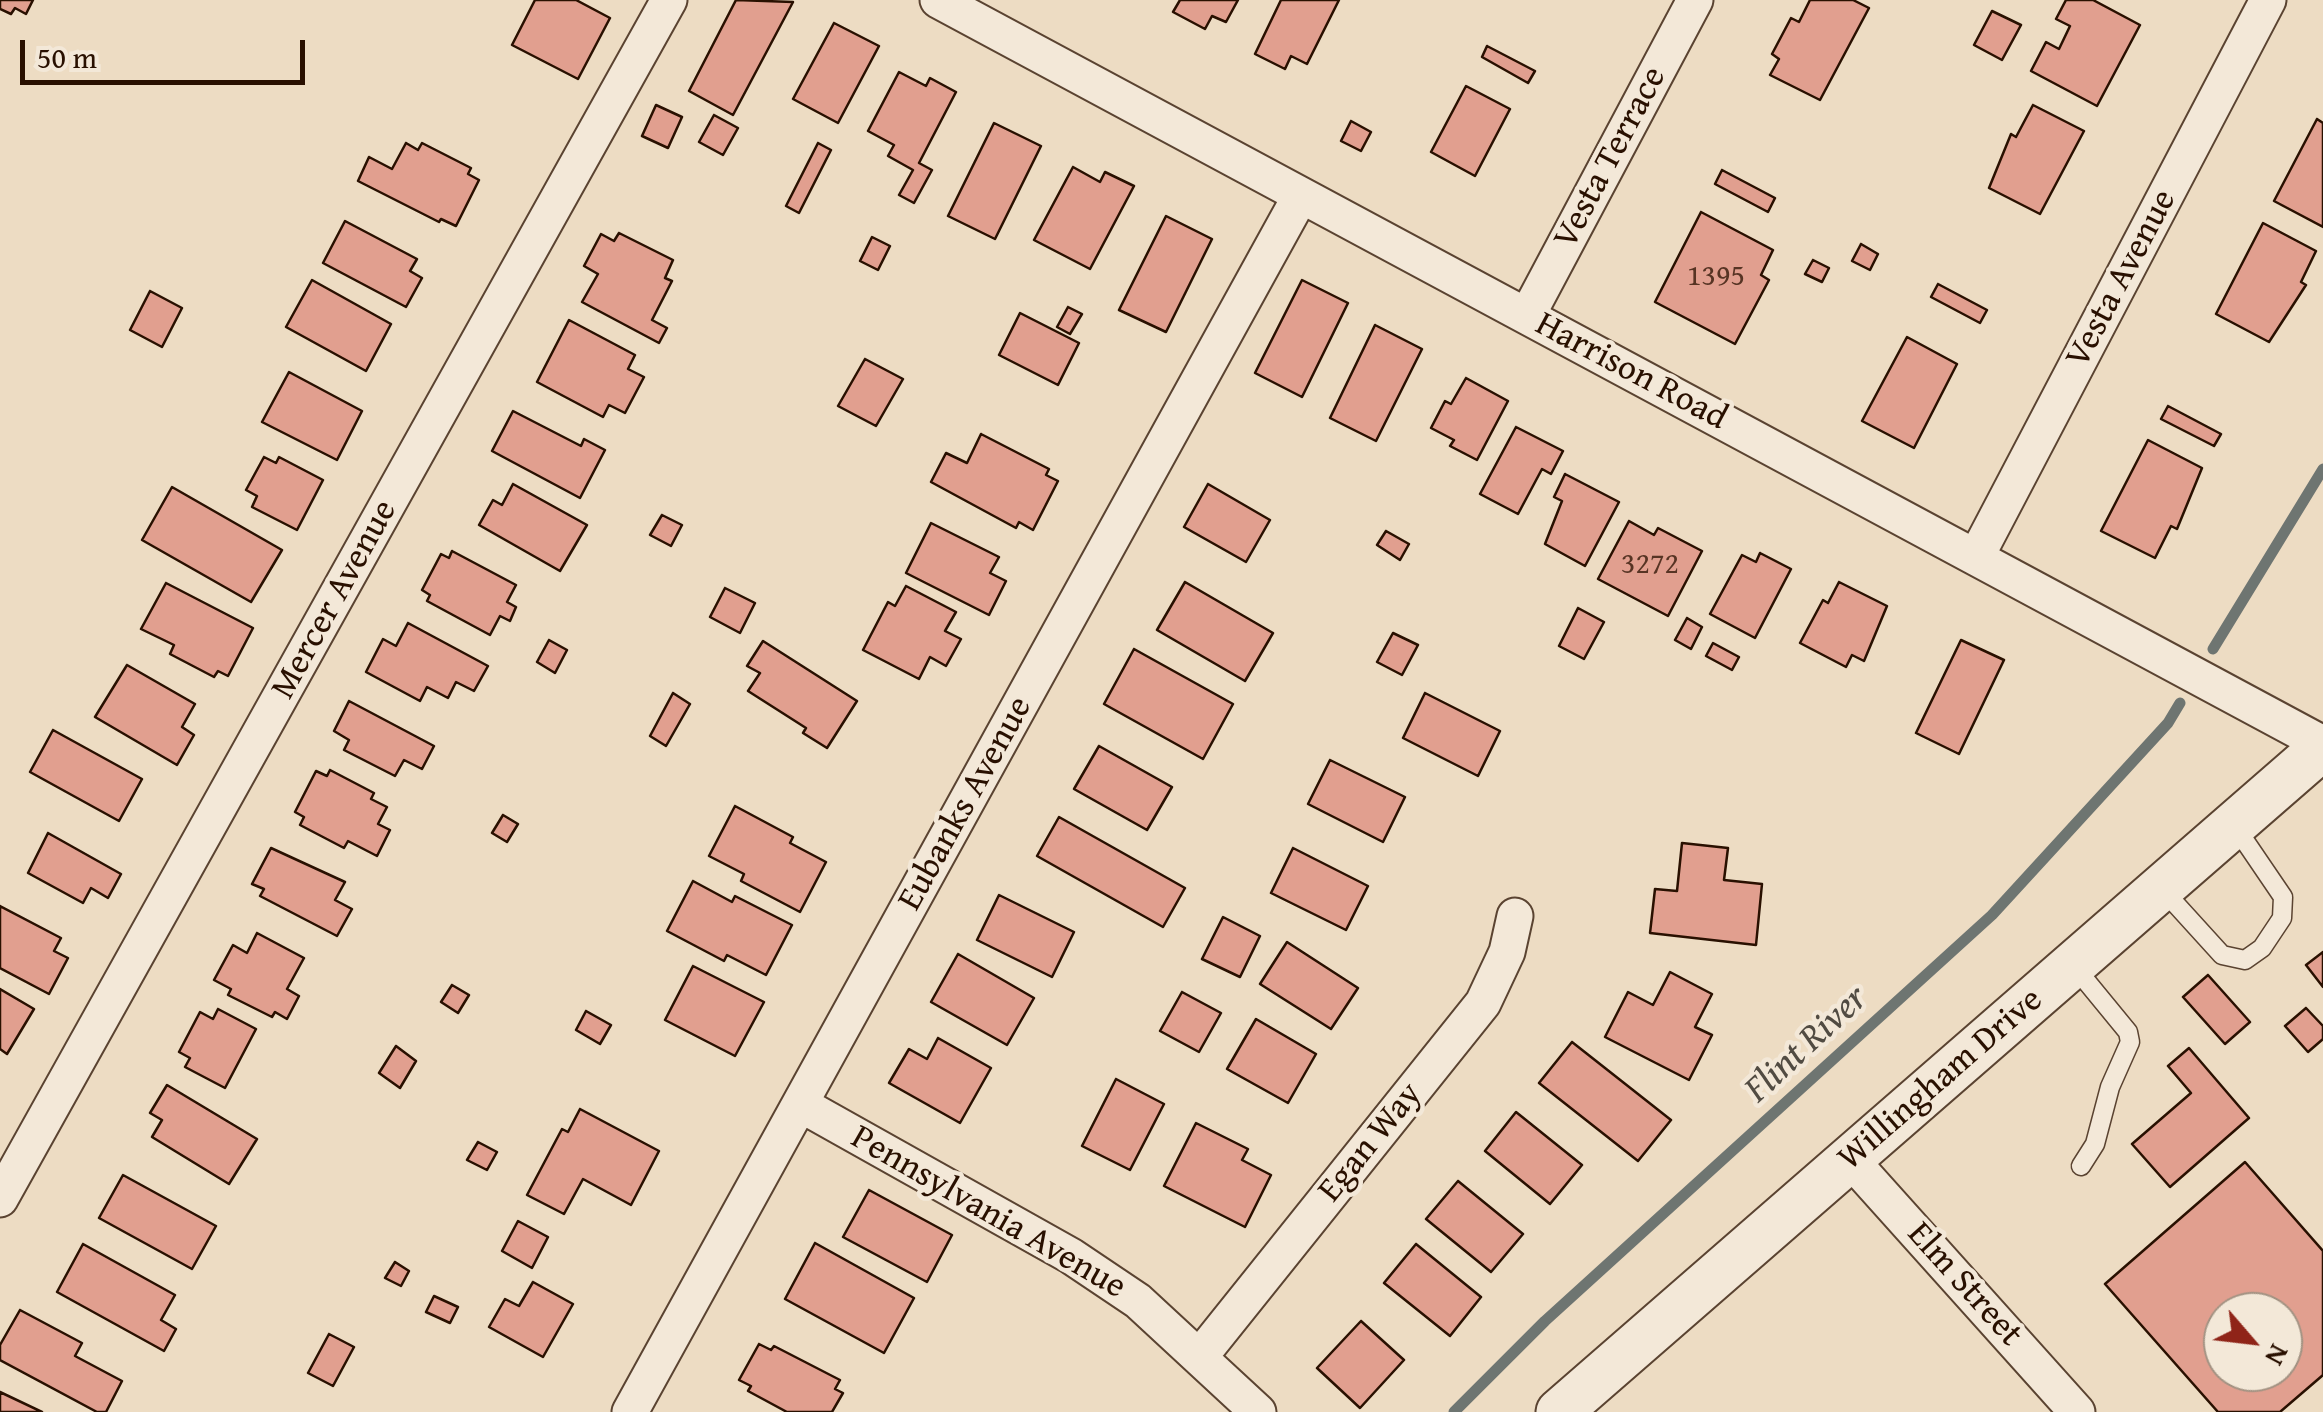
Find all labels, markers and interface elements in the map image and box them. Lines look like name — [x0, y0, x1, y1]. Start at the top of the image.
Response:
scale bar — [25, 20, 310, 82]
text: 50 m — [37, 35, 97, 79]
street label: Vesta Terrace — [1546, 60, 1676, 256]
street label: Vesta Avenue — [2058, 183, 2186, 375]
house number: 1395 — [1687, 259, 1745, 295]
street label: Harrison Road — [1528, 304, 1734, 440]
street label: Mercer Avenue — [263, 493, 407, 707]
house number: 3272 — [1621, 547, 1679, 583]
street label: Eubanks Avenue — [890, 690, 1042, 918]
water label: Flint River — [1736, 977, 1878, 1113]
street label: Willingham Drive — [1830, 980, 2052, 1180]
street label: Egan Way — [1310, 1075, 1432, 1211]
street label: Pennsylvania Avenue — [843, 1117, 1133, 1309]
street label: Elm Street — [1897, 1214, 2031, 1356]
north arrow — [2203, 1292, 2303, 1392]
text: N — [2256, 1337, 2301, 1373]

